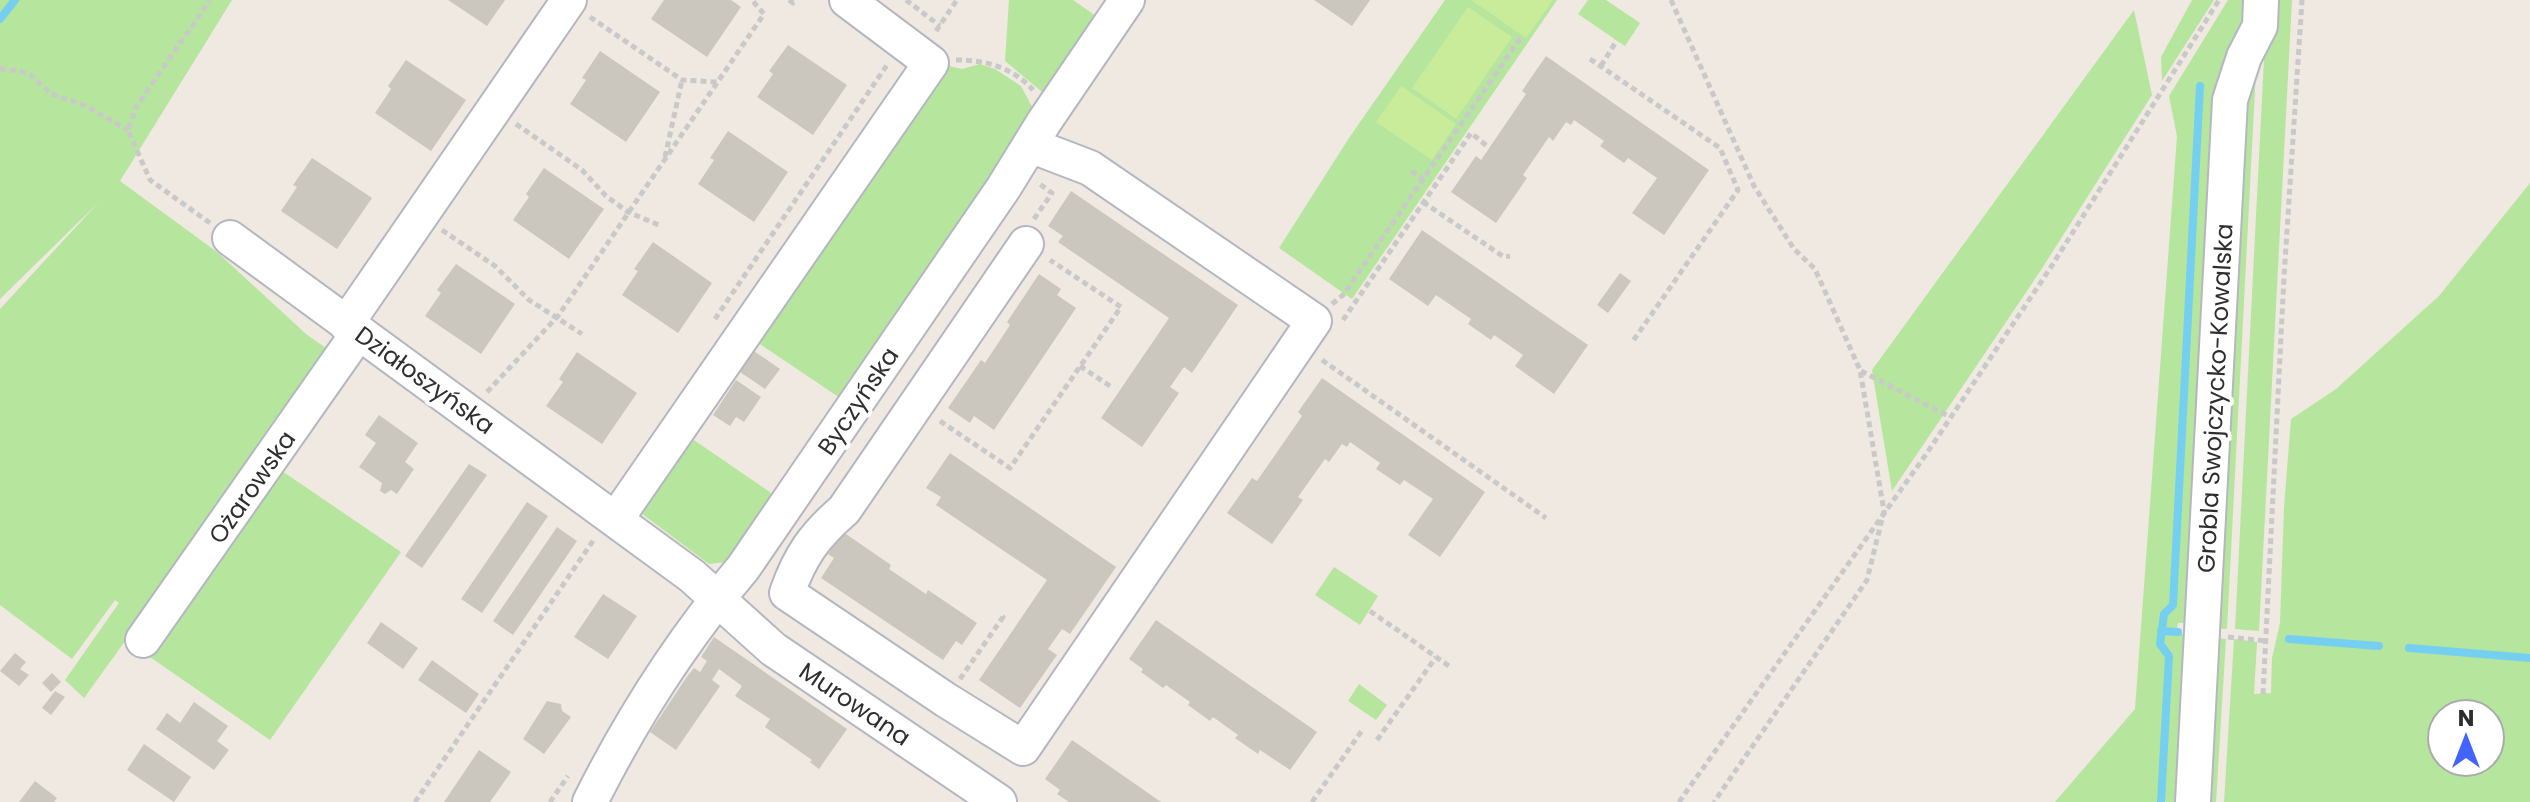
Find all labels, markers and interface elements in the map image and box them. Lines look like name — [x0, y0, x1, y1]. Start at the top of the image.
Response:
street label: Grobla Swojczycko-Kowalska — [2189, 222, 2241, 574]
street label: Działoszyńska — [349, 318, 501, 442]
street label: Byczyńska — [810, 340, 906, 462]
street label: Ożarowska — [201, 424, 303, 550]
street label: Murowana — [793, 655, 917, 753]
north arrow — [2426, 698, 2506, 778]
text: N — [2458, 703, 2474, 734]

